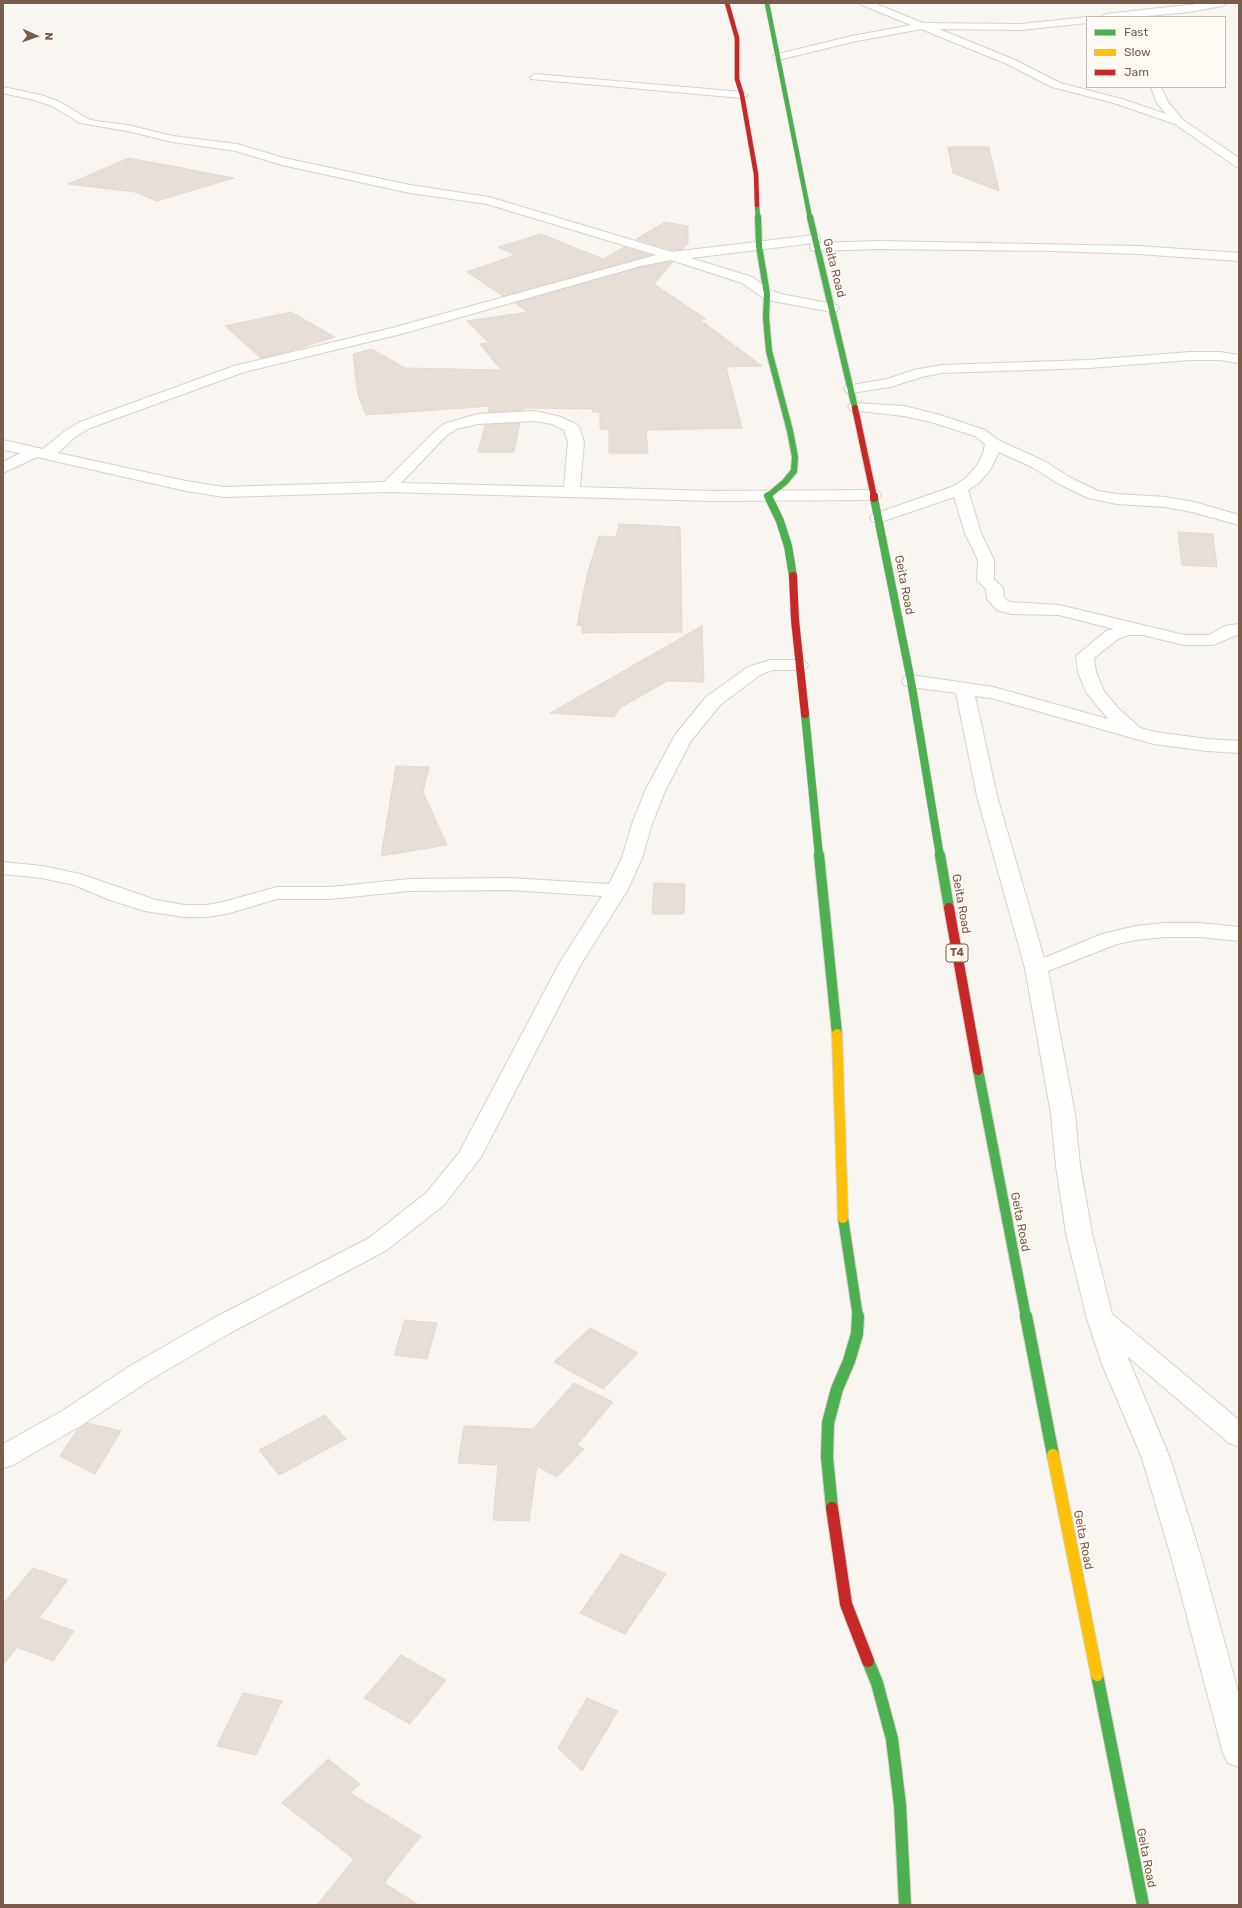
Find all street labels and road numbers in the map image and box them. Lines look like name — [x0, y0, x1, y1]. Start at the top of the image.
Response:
street label: Geita Road — [820, 237, 848, 299]
street label: Geita Road — [891, 554, 917, 616]
street label: Geita Road — [949, 873, 973, 935]
road number: T4 — [946, 944, 968, 962]
street label: Geita Road — [1007, 1191, 1033, 1253]
street label: Geita Road — [1070, 1509, 1096, 1571]
street label: Geita Road — [1133, 1827, 1159, 1889]

